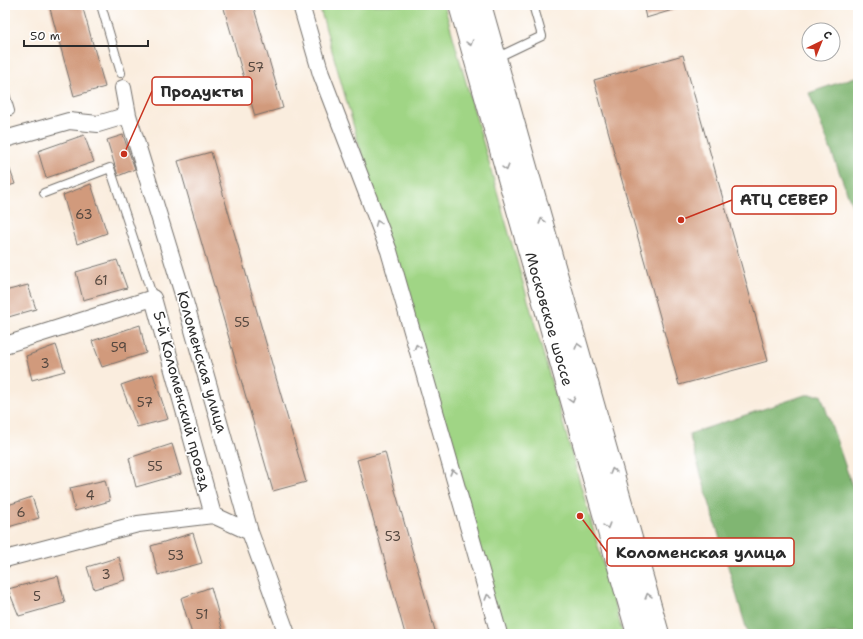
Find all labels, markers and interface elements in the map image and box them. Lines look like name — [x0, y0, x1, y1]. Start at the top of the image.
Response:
scale bar — [24, 22, 148, 48]
north arrow — [801, 22, 841, 62]
text: С — [820, 27, 835, 43]
text: 50 m — [30, 28, 60, 44]
one-way arrow — [465, 39, 474, 46]
house number: 57 — [248, 59, 264, 76]
callout: Продукты — [152, 77, 252, 105]
text: Продукты — [160, 81, 244, 102]
one-way arrow — [501, 164, 510, 171]
callout: АТЦ СЕВЕР — [732, 186, 836, 214]
text: АТЦ СЕВЕР — [740, 189, 828, 210]
house number: 63 — [75, 206, 93, 223]
one-way arrow — [538, 218, 547, 225]
one-way arrow — [375, 219, 383, 227]
street label: Московское шоссе — [520, 250, 578, 388]
house number: 61 — [94, 272, 108, 289]
street label: Коломенская улица — [172, 289, 232, 436]
street label: 5-й Коломенский проезд — [148, 309, 216, 494]
house number: 55 — [234, 314, 250, 331]
house number: 59 — [111, 339, 127, 356]
one-way arrow — [413, 343, 422, 350]
one-way arrow — [574, 343, 583, 350]
house number: 3 — [40, 355, 50, 372]
house number: 57 — [137, 394, 153, 411]
one-way arrow — [567, 397, 576, 404]
house number: 55 — [147, 458, 163, 475]
one-way arrow — [449, 468, 458, 475]
one-way arrow — [609, 468, 618, 475]
house number: 4 — [85, 487, 95, 504]
house number: 6 — [16, 504, 26, 521]
one-way arrow — [602, 522, 611, 529]
house number: 53 — [385, 528, 401, 545]
callout: Коломенская улица — [607, 538, 794, 566]
text: Коломенская улица — [616, 542, 786, 563]
house number: 53 — [168, 547, 184, 564]
house number: 3 — [101, 566, 111, 583]
house number: 5 — [33, 588, 41, 605]
one-way arrow — [485, 593, 493, 600]
one-way arrow — [644, 593, 653, 600]
house number: 51 — [196, 606, 208, 623]

